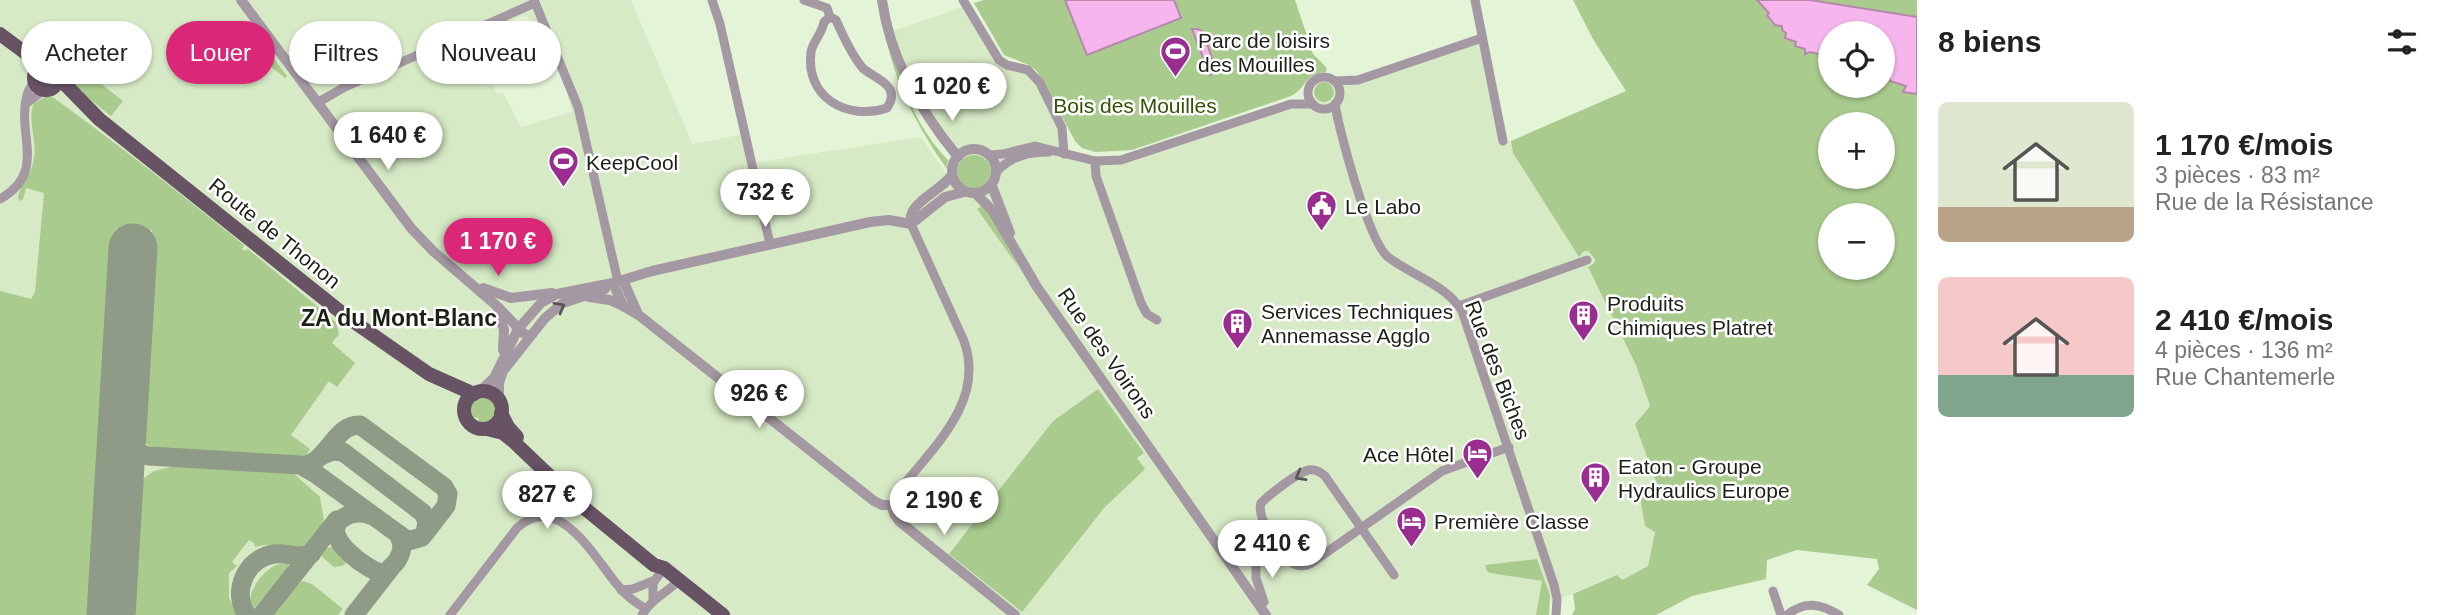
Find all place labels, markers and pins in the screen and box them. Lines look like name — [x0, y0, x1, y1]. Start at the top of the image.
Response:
place label: Parc de loisirs des Mouilles — [1198, 29, 1330, 76]
sports icon: Parc de loisirs des Mouilles — [1158, 35, 1192, 79]
pin: 1 020 € — [887, 64, 1017, 123]
pin: 1 640 € — [323, 113, 453, 172]
sports icon: KeepCool — [546, 145, 580, 189]
place label: KeepCool — [586, 151, 678, 174]
pin: 732 € — [716, 170, 814, 229]
public building icon: Le Labo — [1305, 189, 1339, 233]
place label: Le Labo — [1345, 195, 1421, 218]
pin: 1 170 € — [433, 218, 563, 278]
place label: Produits Chimiques Platret — [1607, 292, 1773, 339]
building icon: Produits Chimiques Platret — [1567, 298, 1601, 342]
place label: Services Techniques Annemasse Agglo — [1261, 300, 1453, 347]
building icon: Services Techniques Annemasse Agglo — [1221, 306, 1255, 350]
pin: 926 € — [710, 370, 808, 430]
hotel icon: Ace Hôtel — [1460, 437, 1494, 481]
place label: Ace Hôtel — [1363, 443, 1454, 466]
place label: Eaton - Groupe Hydraulics Europe — [1618, 455, 1790, 502]
building icon: Eaton - Groupe Hydraulics Europe — [1578, 461, 1612, 505]
pin: 827 € — [498, 472, 596, 531]
pin: 2 190 € — [879, 477, 1009, 537]
hotel icon: Première Classe — [1394, 504, 1428, 548]
place label: Première Classe — [1434, 510, 1589, 533]
pin: 2 410 € — [1207, 520, 1337, 580]

